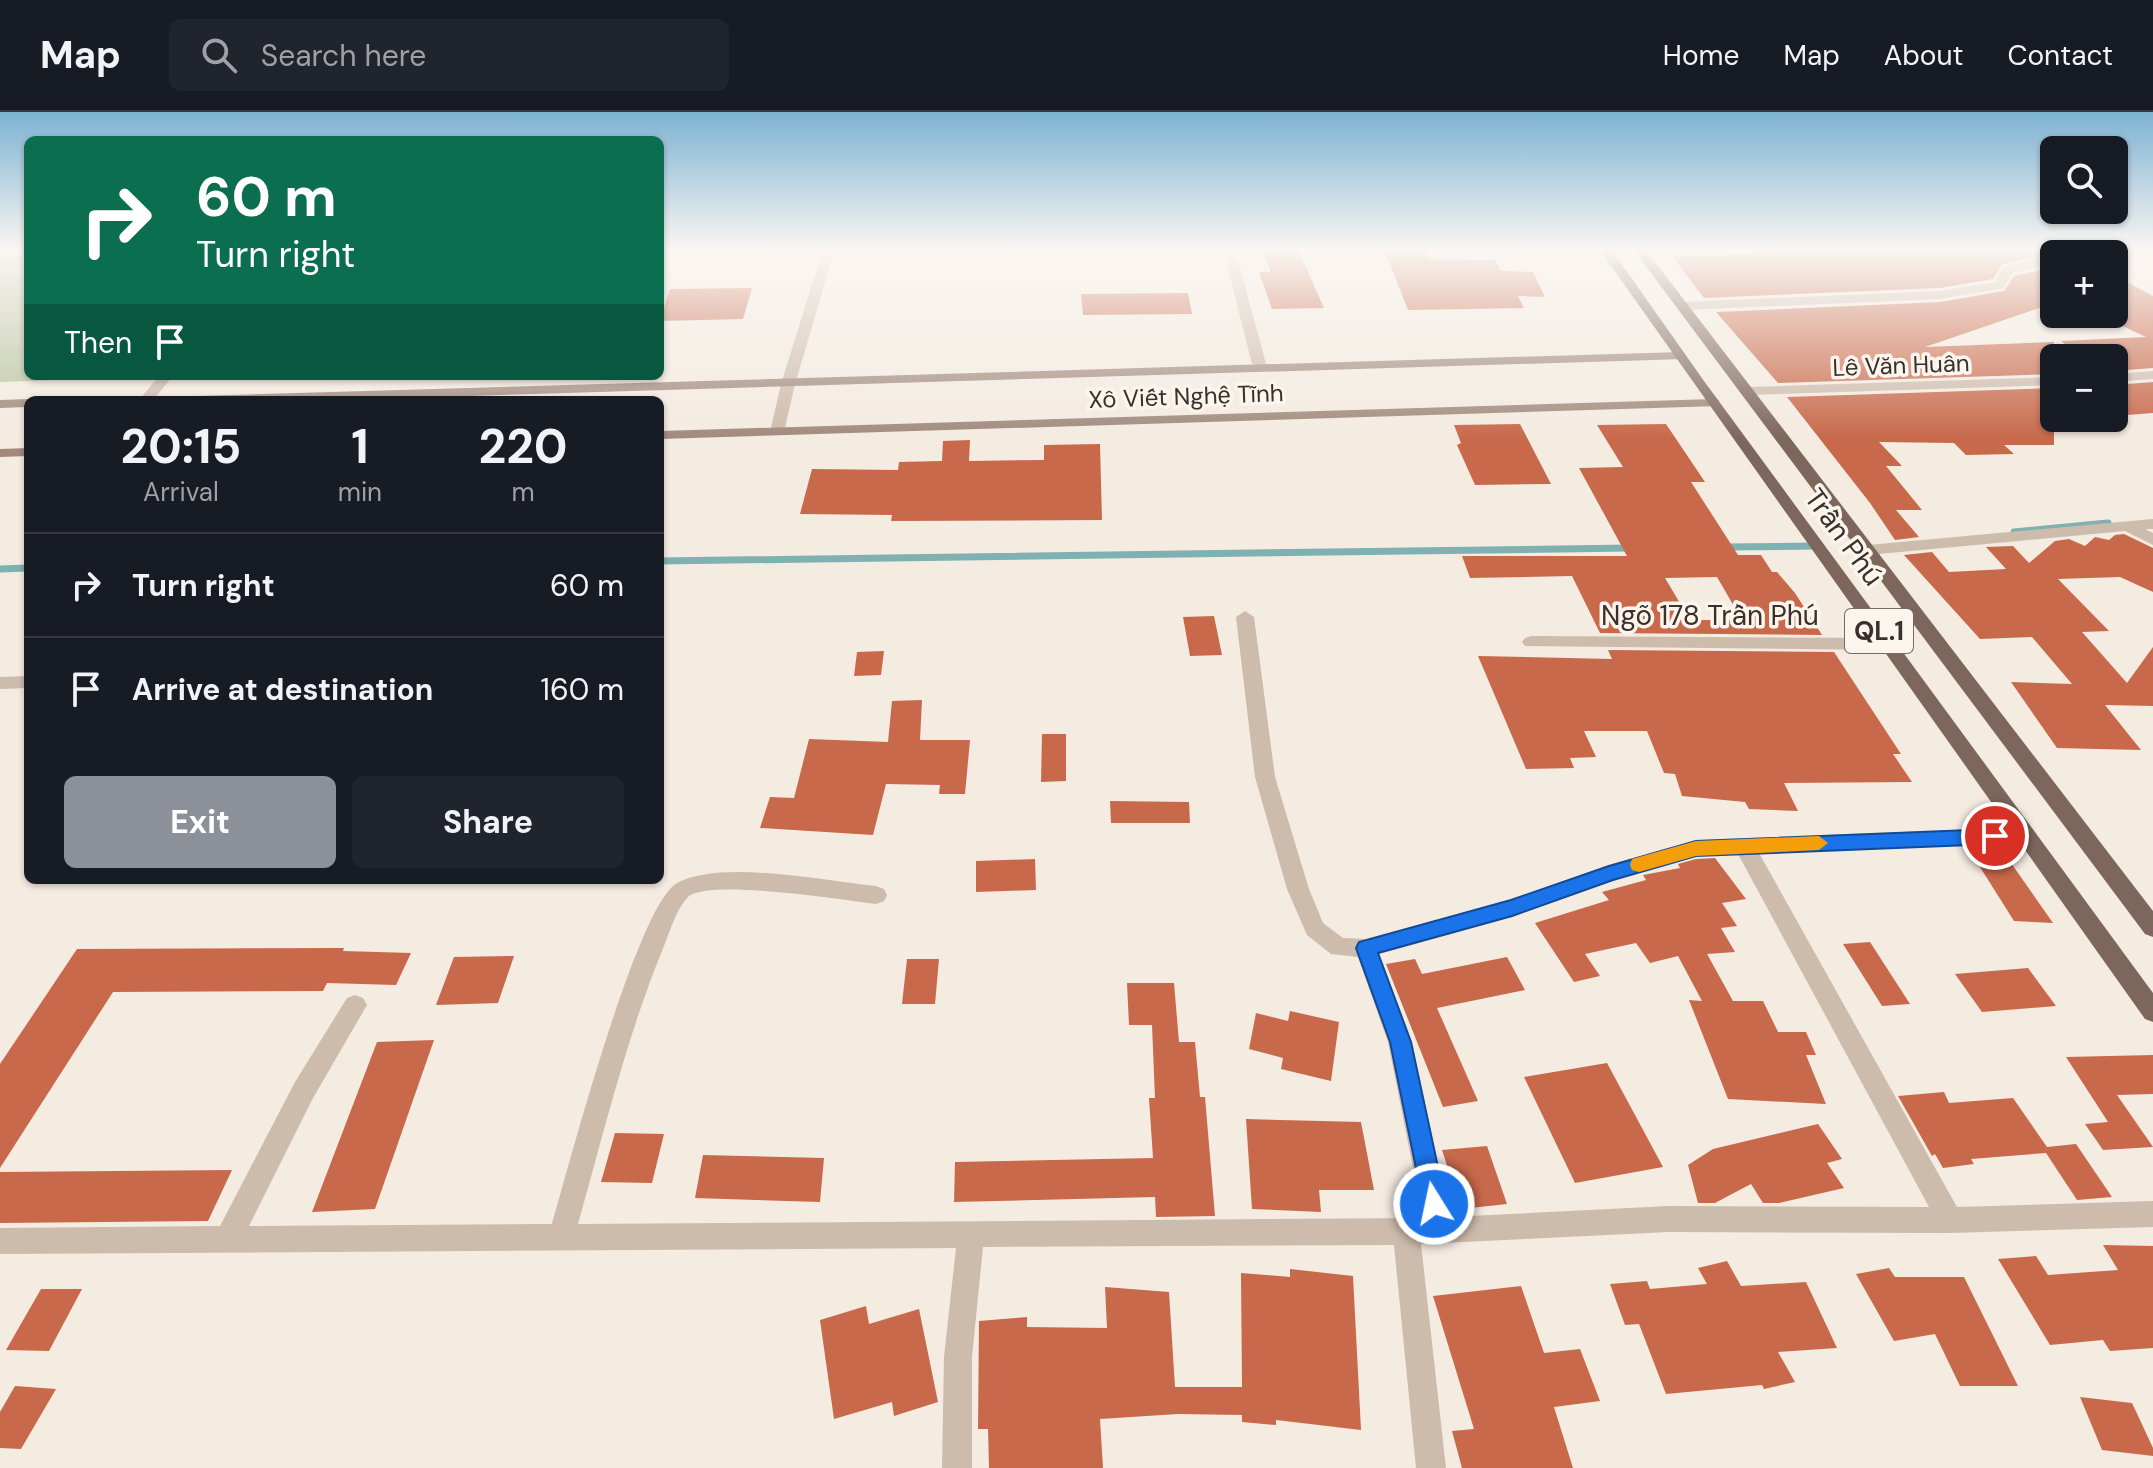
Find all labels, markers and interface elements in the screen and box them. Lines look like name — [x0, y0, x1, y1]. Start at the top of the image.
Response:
search box — [169, 19, 729, 91]
text: Map — [40, 30, 121, 80]
icon: search — [197, 33, 241, 77]
text: Search here — [261, 36, 426, 75]
text: Home — [1663, 37, 1739, 74]
text: Map — [1783, 37, 1840, 74]
text: About — [1884, 37, 1963, 74]
text: Contact — [2007, 37, 2113, 74]
map controls — [2040, 136, 2128, 432]
button: search — [2040, 136, 2128, 224]
text: 60 m — [196, 160, 337, 233]
icon: right — [64, 168, 168, 272]
text: Turn right — [196, 231, 355, 278]
button: + — [2040, 240, 2128, 328]
icon: arrive — [148, 320, 192, 364]
text: Then — [64, 323, 132, 362]
button: − — [2040, 344, 2128, 432]
street label: Lê Văn Huân — [1832, 347, 1970, 383]
street label: Xô Viết Nghệ Tĩnh — [1088, 377, 1284, 415]
text: 20:15 — [120, 415, 241, 478]
text: 1 — [351, 415, 369, 478]
text: 220 — [479, 415, 568, 478]
text: Arrival — [143, 475, 219, 509]
text: min — [338, 475, 382, 509]
text: m — [511, 475, 535, 509]
street label: Trần Phú — [1796, 481, 1892, 593]
icon: right — [64, 563, 108, 607]
text: Turn right — [132, 566, 275, 605]
text: 60 m — [550, 566, 624, 605]
street label: Ngõ 178 Trần Phú — [1601, 597, 1819, 634]
road number: QL.1 — [1845, 609, 1913, 653]
icon: arrive — [64, 667, 108, 711]
text: Arrive at destination — [132, 670, 433, 709]
text: 160 m — [541, 670, 624, 709]
button: Exit — [64, 776, 336, 868]
button: Share — [352, 776, 624, 868]
pin — [1961, 802, 2029, 870]
icon: arrive — [1973, 814, 2017, 858]
position arrow — [1392, 1162, 1476, 1246]

